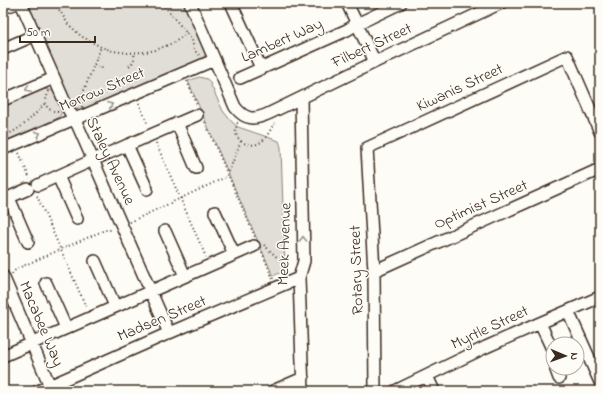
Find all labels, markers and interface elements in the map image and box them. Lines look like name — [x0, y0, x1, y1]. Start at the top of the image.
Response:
street label: Lambert Way — [237, 12, 327, 70]
street label: Filbert Street — [327, 17, 417, 76]
scale bar — [20, 18, 95, 44]
text: 50 m — [26, 24, 50, 42]
street label: Kiwanis Street — [413, 57, 508, 119]
street label: Morrow Street — [55, 61, 149, 119]
one-way arrow — [25, 84, 33, 92]
one-way arrow — [106, 101, 113, 109]
street label: Staley Avenue — [79, 113, 141, 210]
one-way arrow — [34, 131, 42, 139]
street label: Optimist Street — [430, 173, 532, 236]
street label: Meek Avenue — [272, 201, 298, 286]
street label: Rotary Street — [343, 224, 371, 315]
one-way arrow — [299, 236, 307, 242]
street label: Macabee Way — [12, 278, 70, 371]
street label: Madsen Street — [114, 289, 211, 349]
street label: Myrtle Street — [447, 299, 533, 356]
north arrow — [545, 336, 585, 376]
text: N — [566, 352, 582, 360]

